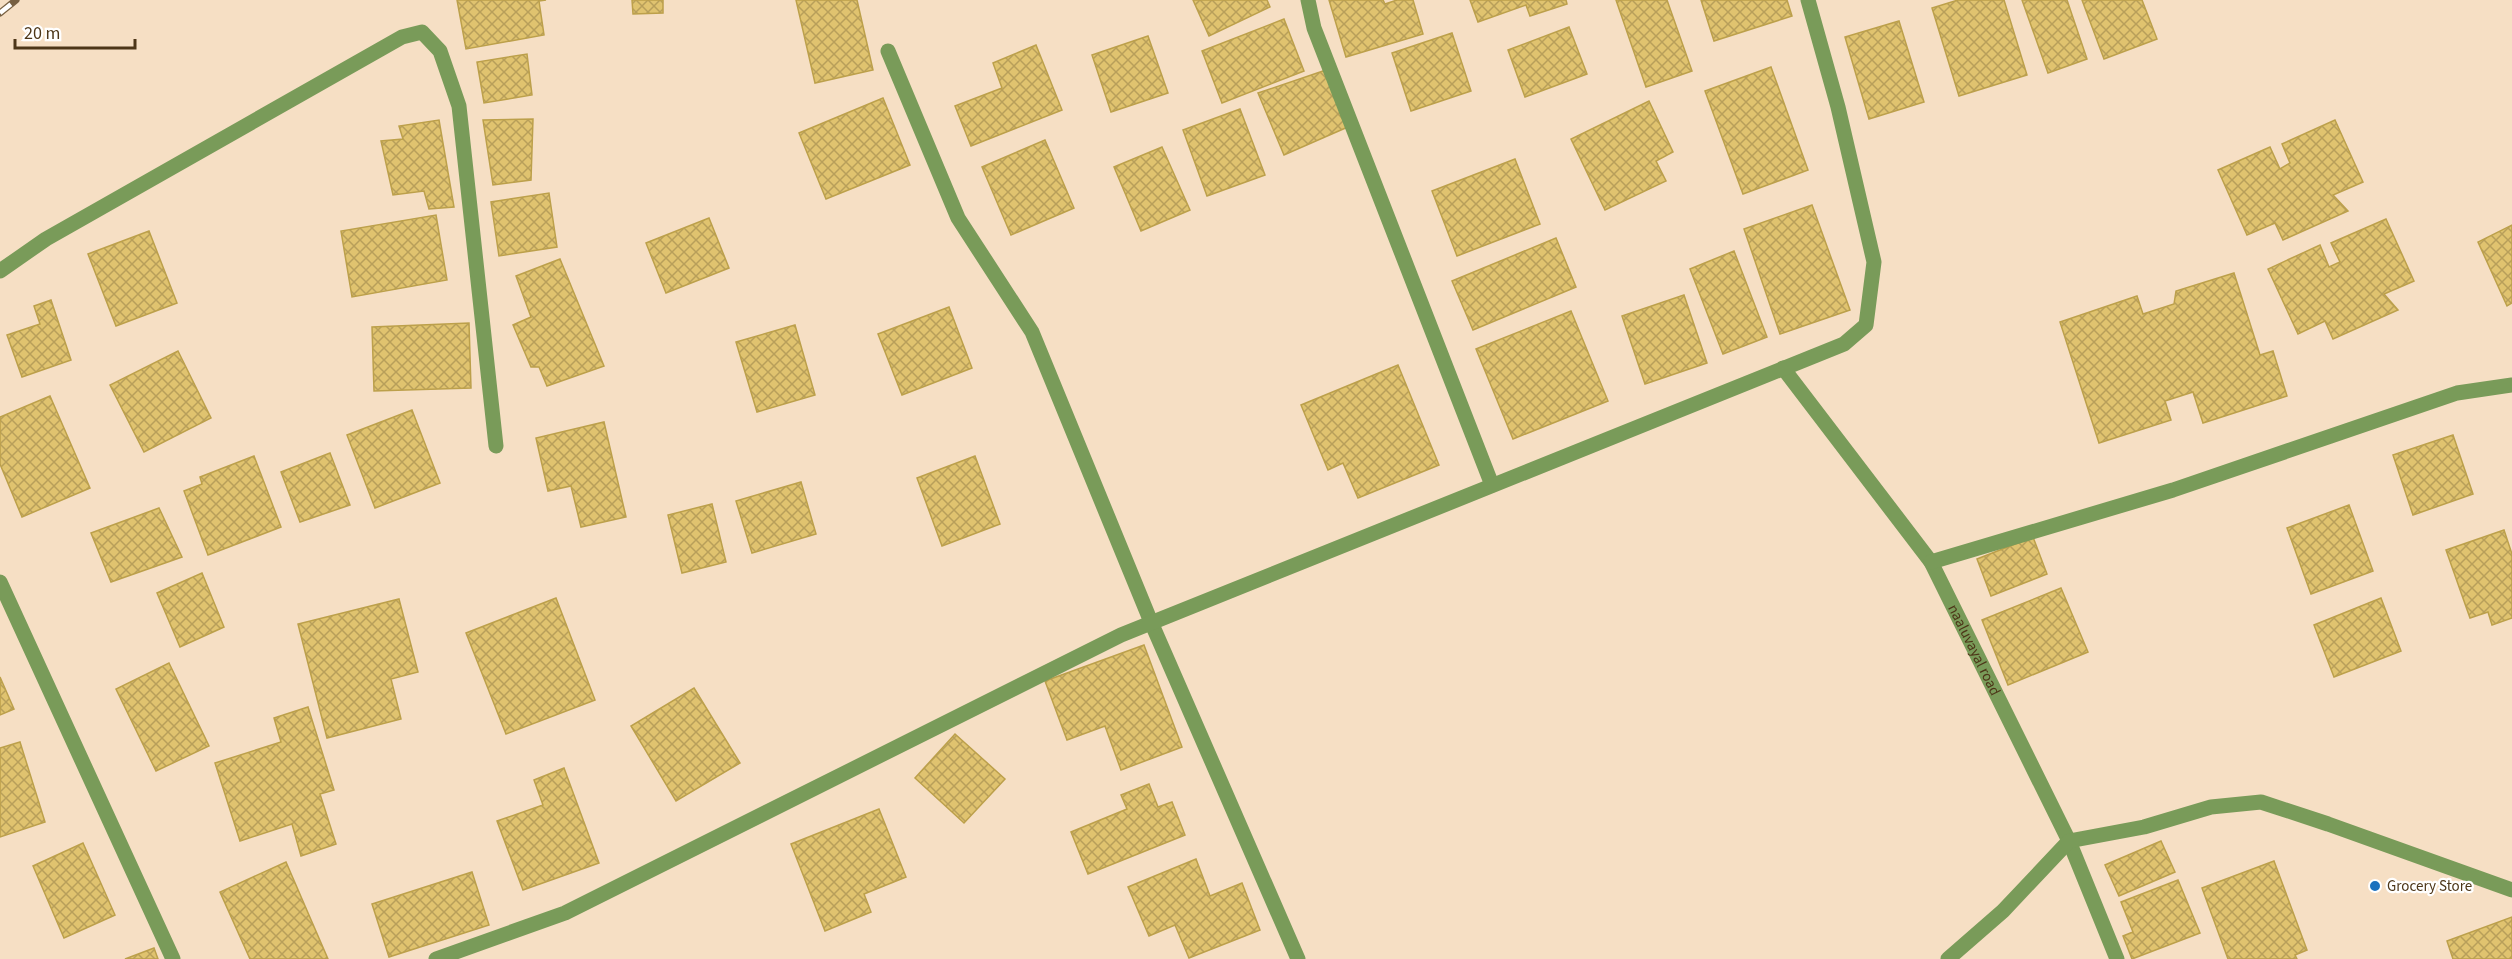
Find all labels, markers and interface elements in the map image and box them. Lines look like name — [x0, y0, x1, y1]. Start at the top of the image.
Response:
scale bar — [15, 12, 135, 50]
text: 20 m — [24, 21, 60, 46]
street label: naaluvayal road — [1942, 601, 2005, 699]
place label: Grocery Store — [2387, 876, 2472, 897]
marker: Grocery Store — [2368, 879, 2382, 893]

